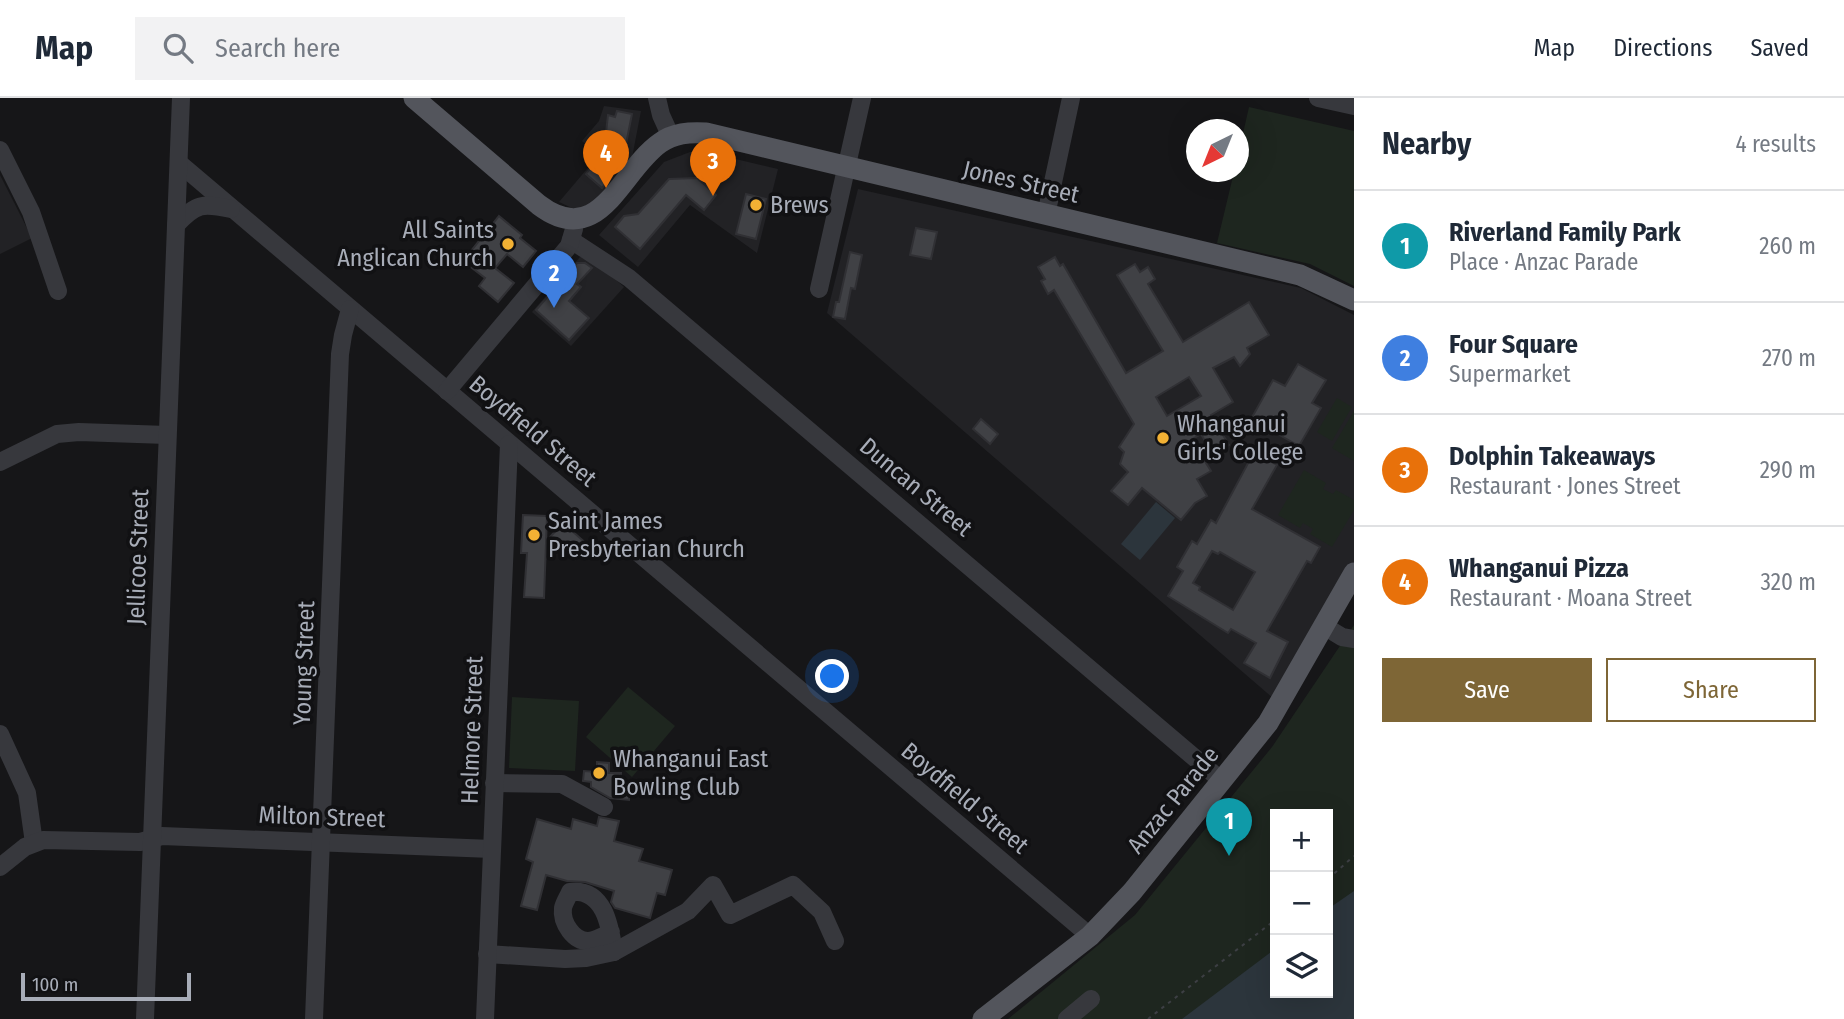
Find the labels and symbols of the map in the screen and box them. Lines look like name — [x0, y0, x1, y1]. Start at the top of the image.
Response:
north arrow — [1186, 119, 1249, 182]
pin: 4 — [583, 130, 629, 188]
pin: 3 — [690, 138, 736, 196]
street label: Jones Street — [960, 155, 1082, 209]
place label: Brews — [770, 191, 829, 219]
marker: Brews — [748, 197, 764, 213]
place label: All Saints Anglican Church — [337, 216, 494, 272]
marker: All Saints Anglican Church — [500, 236, 516, 252]
pin: 2 — [531, 250, 577, 308]
street label: Boydfield Street — [464, 370, 602, 492]
place label: Whanganui Girls' College — [1177, 410, 1303, 466]
marker: Whanganui Girls' College — [1155, 430, 1171, 446]
street label: Duncan Street — [854, 432, 978, 542]
street label: Jellicoe Street — [122, 488, 154, 625]
place label: Saint James Presbyterian Church — [548, 507, 745, 563]
marker: Saint James Presbyterian Church — [526, 527, 542, 543]
street label: Young Street — [288, 600, 320, 726]
street label: Helmore Street — [455, 655, 489, 804]
your location — [815, 659, 849, 693]
street label: Boydfield Street — [896, 737, 1034, 859]
street label: Anzac Parade — [1121, 741, 1225, 859]
place label: Whanganui East Bowling Club — [613, 745, 768, 801]
marker: Whanganui East Bowling Club — [591, 765, 607, 781]
pin: 1 — [1206, 798, 1252, 856]
street label: Milton Street — [258, 801, 386, 833]
scale bar — [21, 970, 191, 1002]

